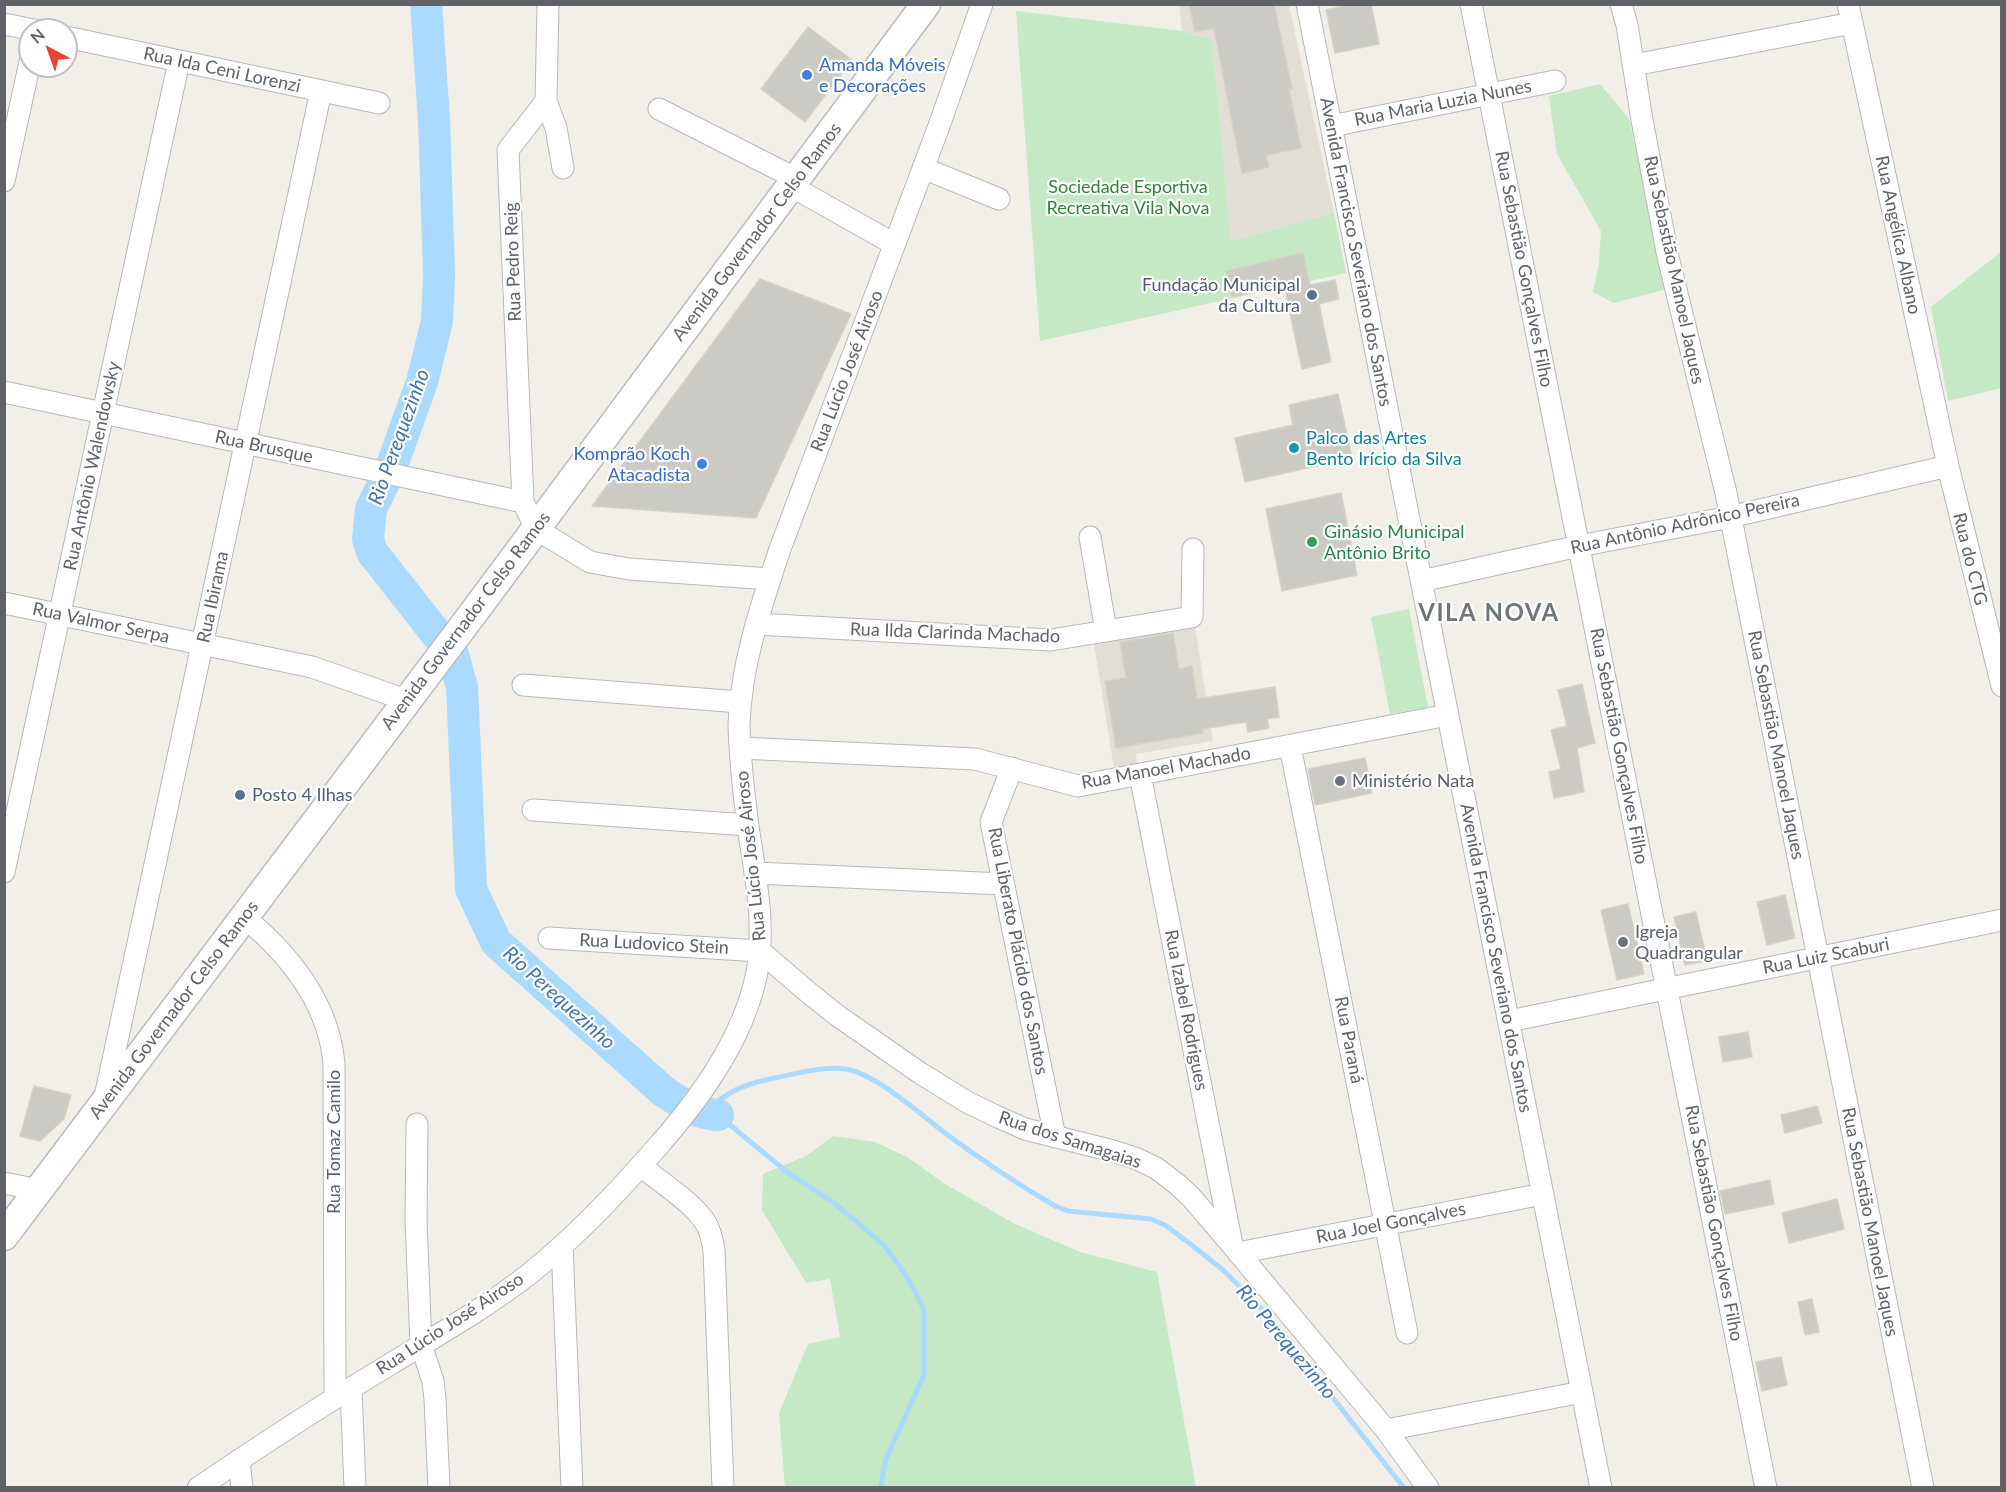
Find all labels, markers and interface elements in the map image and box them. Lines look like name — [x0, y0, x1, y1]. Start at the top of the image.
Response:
north arrow — [18, 18, 78, 78]
text: N — [26, 24, 48, 47]
street label: Rua Ida Ceni Lorenzi — [141, 43, 303, 97]
place label: Amanda Móveis e Decorações — [819, 54, 946, 97]
marker: Amanda Móveis e Decorações — [800, 68, 814, 82]
street label: Rua Maria Luzia Nunes — [1353, 75, 1533, 131]
street label: Avenida Francisco Severiano dos Santos — [1315, 96, 1397, 408]
street label: Avenida Governador Celso Ramos — [668, 119, 846, 345]
street label: Rua Sebastião Gonçalves Filho — [1490, 149, 1558, 389]
street label: Rua Sebastião Manoel Jaques — [1639, 154, 1709, 386]
street label: Rua Angélica Albano — [1871, 154, 1925, 316]
park label: Sociedade Esportiva Recreativa Vila Nova — [1047, 176, 1209, 219]
street label: Rua Pedro Reig — [500, 202, 526, 322]
place label: Fundação Municipal da Cultura — [1142, 274, 1300, 316]
street label: Rua Lúcio José Airoso — [806, 287, 888, 455]
marker: Fundação Municipal da Cultura — [1305, 288, 1319, 302]
street label: Rua Antônio Walendowsky — [59, 360, 125, 572]
water label: Rio Perequezinho — [363, 366, 435, 508]
street label: Rua Brusque — [213, 426, 315, 468]
place label: Palco das Artes Bento Irício da Silva — [1306, 427, 1462, 470]
marker: Palco das Artes Bento Irício da Silva — [1287, 441, 1301, 455]
place label: Komprão Koch Atacadista — [573, 443, 690, 486]
marker: Komprão Koch Atacadista — [695, 457, 709, 471]
street label: Rua Antônio Adrônico Pereira — [1568, 489, 1802, 559]
street label: Avenida Governador Celso Ramos — [377, 508, 555, 734]
street label: Rua do CTG — [1948, 510, 1992, 608]
place label: Ginásio Municipal Antônio Brito — [1324, 521, 1464, 564]
marker: Ginásio Municipal Antônio Brito — [1305, 535, 1319, 549]
street label: Rua Ibirama — [193, 549, 233, 645]
street label: Rua Valmor Serpa — [31, 598, 171, 648]
district label: VILA NOVA — [1418, 599, 1560, 627]
street label: Rua Ilda Clarinda Machado — [850, 619, 1060, 647]
street label: Rua Sebastião Gonçalves Filho — [1585, 626, 1653, 866]
street label: Rua Sebastião Manoel Jaques — [1743, 629, 1809, 861]
street label: Rua Manoel Machado — [1080, 742, 1252, 794]
street label: Rua Lúcio José Airoso — [731, 770, 771, 942]
place label: Ministério Nata — [1352, 770, 1474, 792]
marker: Ministério Nata — [1333, 774, 1347, 788]
place label: Posto 4 Ilhas — [252, 784, 353, 806]
marker: Posto 4 Ilhas — [233, 788, 247, 802]
street label: Avenida Francisco Severiano dos Santos — [1455, 802, 1537, 1114]
street label: Rua Liberato Plácido dos Santos — [983, 826, 1053, 1076]
street label: Avenida Governador Celso Ramos — [85, 897, 263, 1123]
place label: Igreja Quadrangular — [1635, 921, 1743, 964]
street label: Rua Izabel Rodrigues — [1160, 928, 1212, 1092]
street label: Rua Ludovico Stein — [579, 929, 729, 959]
street label: Rua Luiz Scaburi — [1761, 933, 1891, 979]
marker: Igreja Quadrangular — [1616, 935, 1630, 949]
water label: Rio Perequezinho — [498, 941, 620, 1055]
street label: Rua Paraná — [1330, 995, 1368, 1085]
street label: Rua Tomaz Camilo — [323, 1070, 345, 1214]
street label: Rua Sebastião Gonçalves Filho — [1680, 1103, 1748, 1343]
street label: Rua Sebastião Manoel Jaques — [1837, 1106, 1903, 1338]
street label: Rua dos Samagaias — [996, 1107, 1144, 1173]
street label: Rua Joel Gonçalves — [1314, 1198, 1468, 1248]
street label: Rua Lúcio José Airoso — [372, 1268, 528, 1380]
water label: Rio Perequezinho — [1231, 1280, 1341, 1404]

